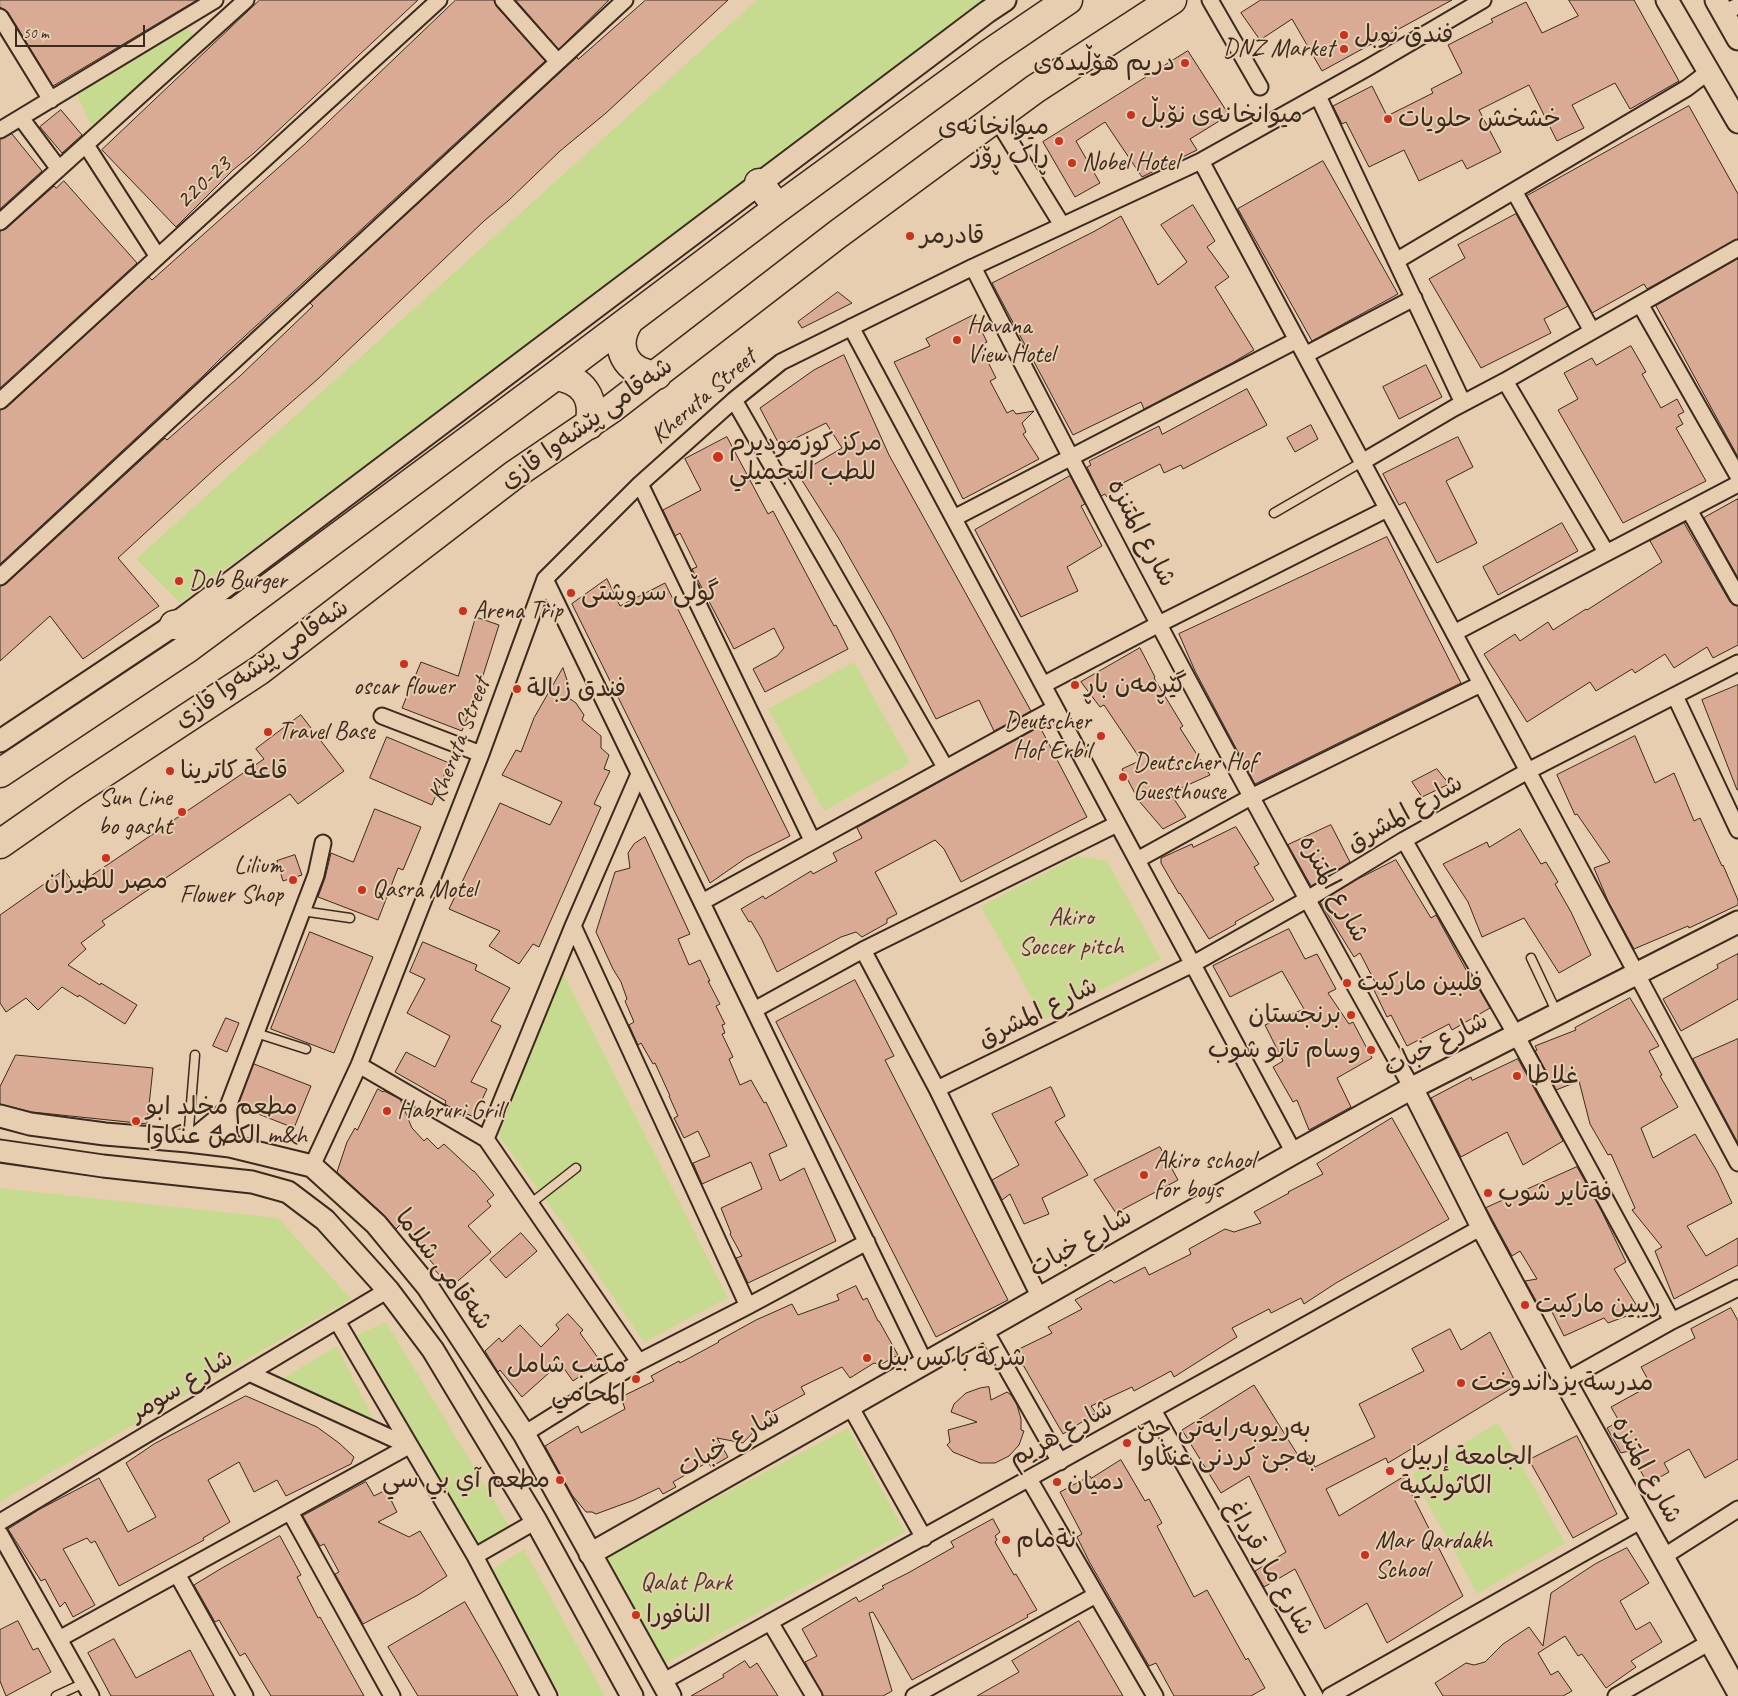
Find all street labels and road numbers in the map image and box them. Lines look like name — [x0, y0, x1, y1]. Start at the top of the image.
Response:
street label: 220-23 — [170, 150, 238, 216]
street label: Kheruta Street — [645, 343, 763, 451]
street label: شەقامی پێشەوا قازی — [495, 351, 679, 497]
street label: شارع المتنزه — [1100, 474, 1182, 592]
street label: شەقامی پێشەوا قازی — [169, 593, 355, 735]
street label: Kheruta Street — [423, 674, 497, 806]
street label: شارع المشرق — [1342, 769, 1468, 859]
street label: شارع المتنزه — [1291, 830, 1375, 948]
street label: شارع المشرق — [973, 971, 1103, 1055]
street label: شارع خبات — [1379, 1006, 1493, 1084]
street label: شارع خبات — [1024, 1202, 1138, 1284]
street label: شەقامی شلاما — [388, 1203, 498, 1337]
street label: شارع سومر — [125, 1344, 239, 1428]
street label: شارع هريم — [1004, 1393, 1118, 1475]
street label: شارع خبات — [672, 1402, 786, 1484]
street label: شارع المتنزه — [1604, 1411, 1688, 1529]
street label: شارع مار قرداغ — [1218, 1495, 1320, 1641]

